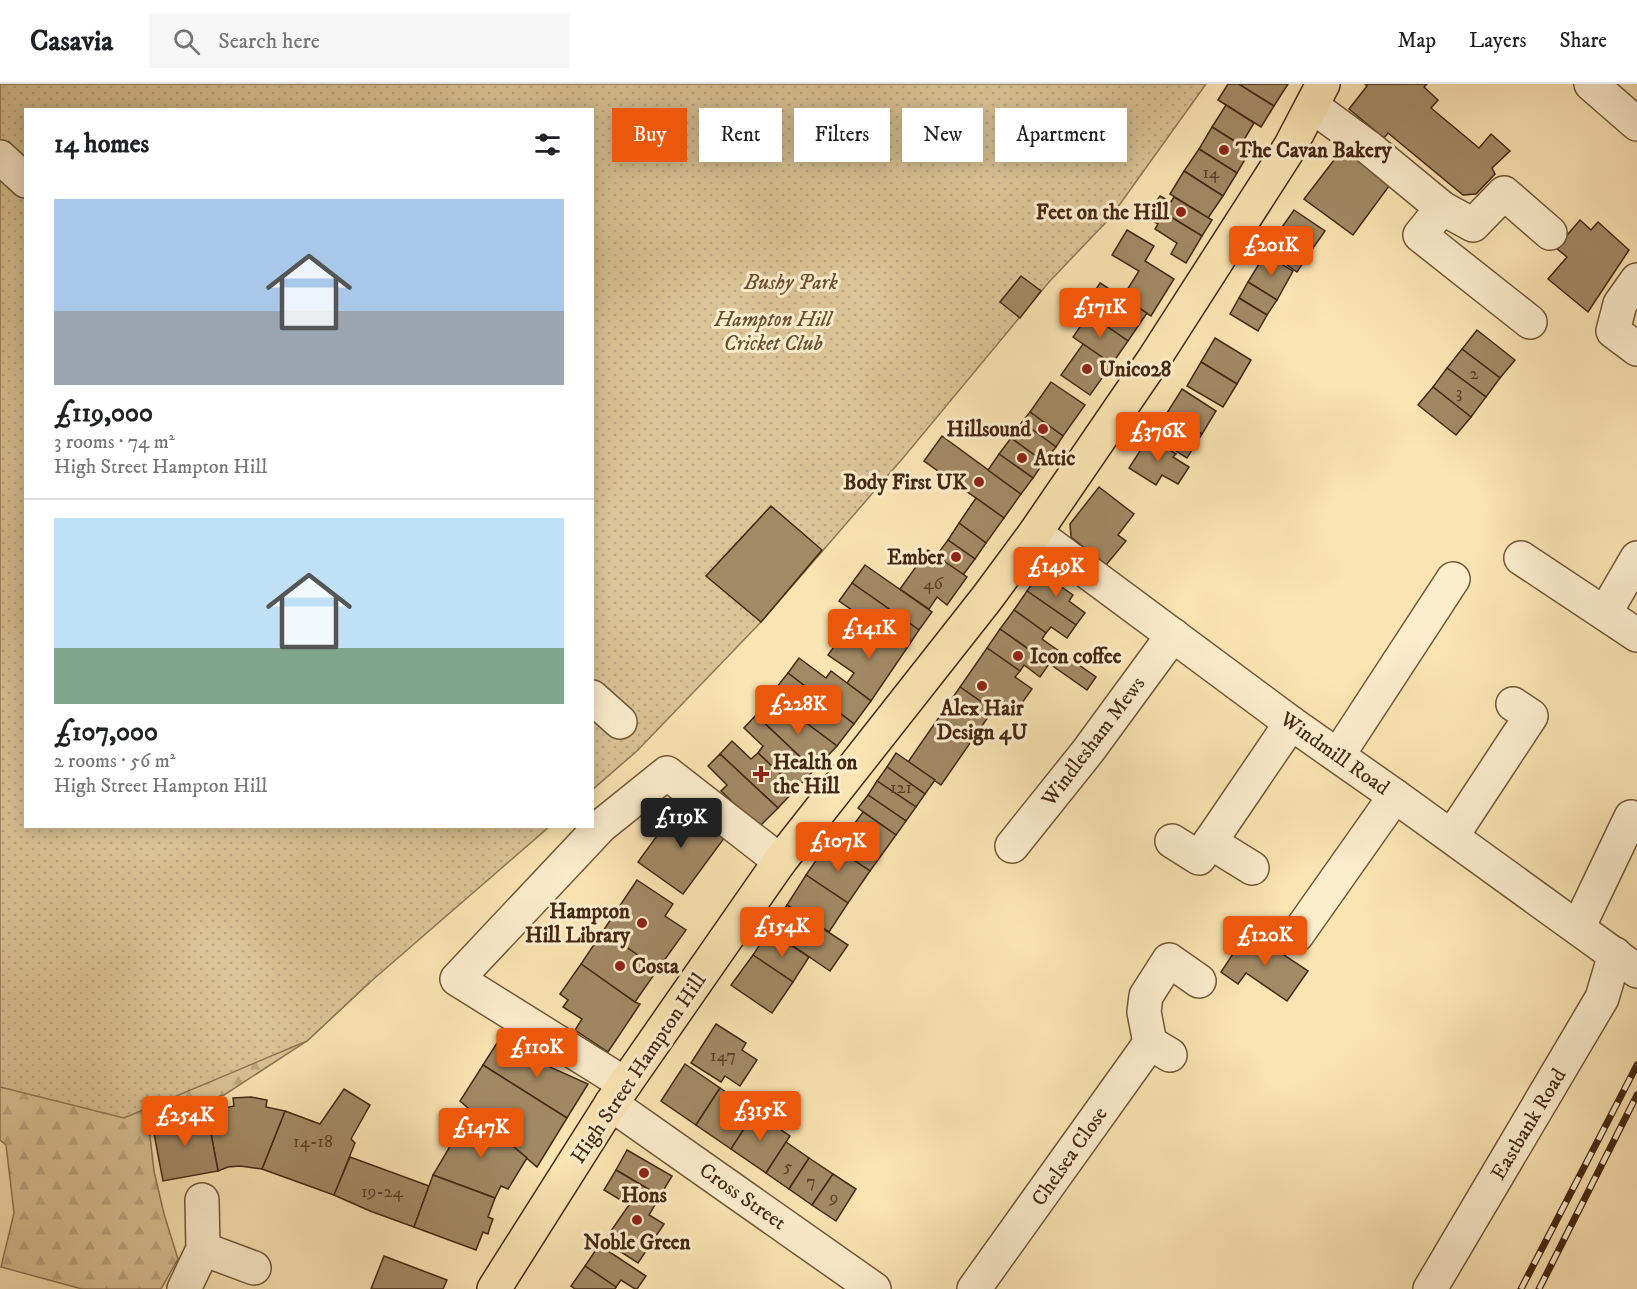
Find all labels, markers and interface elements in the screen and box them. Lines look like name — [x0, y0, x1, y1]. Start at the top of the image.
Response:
search box — [149, 14, 569, 68]
text: Casavia — [30, 24, 113, 59]
icon: search — [170, 25, 203, 58]
text: Search here — [218, 28, 320, 55]
text: Map — [1397, 28, 1436, 54]
text: Layers — [1469, 28, 1527, 54]
text: Share — [1560, 28, 1607, 54]
chip: Buy — [612, 108, 687, 162]
chip: Rent — [699, 108, 782, 162]
chip: Filters — [794, 108, 890, 162]
chip: New — [902, 108, 983, 162]
chip: Apartment — [995, 108, 1127, 162]
text: 14 homes — [54, 128, 149, 161]
icon: filters — [531, 128, 564, 161]
place label: The Cavan Bakery — [1235, 138, 1392, 164]
marker: The Cavan Bakery — [1217, 143, 1231, 157]
house number: 14 — [1203, 162, 1220, 184]
place label: Feet on the Hill — [1036, 200, 1170, 226]
marker: Feet on the Hill — [1174, 205, 1188, 219]
pin: £201K — [1229, 226, 1313, 277]
text: £201K — [1243, 233, 1299, 258]
icon: home — [255, 238, 363, 346]
park label: Bushy Park — [743, 270, 838, 296]
pin: £171K — [1058, 288, 1142, 339]
text: £171K — [1073, 295, 1127, 320]
park label: Hampton Hill Cricket Club — [713, 307, 834, 357]
place label: Unico28 — [1099, 357, 1172, 383]
marker: Unico28 — [1080, 362, 1094, 376]
house number: 2 — [1470, 363, 1479, 385]
house number: 3 — [1456, 382, 1462, 404]
text: £119,000 — [54, 397, 153, 430]
pin: £376K — [1116, 412, 1200, 463]
place label: Hillsound — [947, 417, 1032, 443]
text: £376K — [1130, 419, 1186, 444]
marker: Hillsound — [1036, 422, 1050, 436]
text: 3 rooms · 74 m² — [54, 430, 175, 455]
place label: Attic — [1033, 446, 1075, 472]
marker: Attic — [1015, 451, 1029, 465]
text: High Street Hampton Hill — [54, 455, 267, 480]
place label: Body First UK — [843, 470, 968, 496]
marker: Body First UK — [972, 475, 986, 489]
place label: Ember — [887, 545, 945, 571]
pin: £149K — [1014, 547, 1098, 598]
marker: Ember — [949, 550, 963, 564]
text: £149K — [1028, 554, 1084, 579]
icon: home — [255, 557, 363, 665]
house number: 46 — [923, 573, 943, 595]
pin: £141K — [827, 609, 911, 660]
text: £141K — [842, 616, 896, 641]
place label: Icon coffee — [1030, 644, 1122, 670]
marker: Icon coffee — [1011, 649, 1025, 663]
street label: Windlesham Mews — [1036, 671, 1151, 813]
marker: Alex Hair Design 4U — [975, 679, 989, 693]
pin: £228K — [756, 685, 840, 736]
text: £228K — [769, 692, 827, 717]
place label: Alex Hair Design 4U — [937, 696, 1028, 746]
street label: Windmill Road — [1274, 706, 1395, 801]
text: £107,000 — [54, 716, 158, 749]
text: 2 rooms · 56 m² — [54, 749, 176, 774]
place label: Health on the Hill — [773, 750, 859, 800]
marker: Health on the Hill — [754, 767, 768, 781]
text: High Street Hampton Hill — [54, 774, 267, 799]
house number: 121 — [890, 777, 912, 799]
pin: £119K — [639, 798, 723, 849]
text: £119K — [655, 805, 707, 830]
pin: £107K — [796, 822, 880, 873]
text: £107K — [810, 829, 866, 854]
place label: Hampton Hill Library — [525, 899, 631, 949]
pin: £154K — [740, 907, 824, 958]
text: £154K — [754, 914, 810, 939]
marker: Hampton Hill Library — [635, 916, 649, 930]
pin: £120K — [1223, 916, 1307, 967]
text: £120K — [1237, 923, 1293, 948]
place label: Costa — [632, 954, 680, 980]
marker: Costa — [613, 959, 627, 973]
street label: High Street Hampton Hill — [565, 968, 713, 1169]
pin: £110K — [495, 1028, 579, 1079]
text: £110K — [510, 1035, 564, 1060]
house number: 147 — [710, 1045, 736, 1067]
street label: Eastbank Road — [1485, 1064, 1573, 1185]
pin: £315K — [718, 1091, 802, 1142]
pin: £254K — [143, 1096, 227, 1147]
text: £315K — [734, 1098, 786, 1123]
street label: Chelsea Close — [1026, 1102, 1114, 1211]
text: £254K — [156, 1103, 214, 1128]
pin: £147K — [439, 1108, 523, 1159]
text: £147K — [453, 1115, 509, 1140]
house number: 14-18 — [293, 1131, 333, 1153]
house number: 5 — [784, 1156, 793, 1178]
street label: Cross Street — [694, 1157, 791, 1236]
marker: Hons — [637, 1166, 651, 1180]
house number: 7 — [806, 1171, 816, 1193]
house number: 19-24 — [361, 1181, 404, 1203]
place label: Hons — [621, 1183, 667, 1209]
house number: 9 — [829, 1187, 838, 1209]
marker: Noble Green — [630, 1213, 644, 1227]
place label: Noble Green — [583, 1230, 692, 1256]

